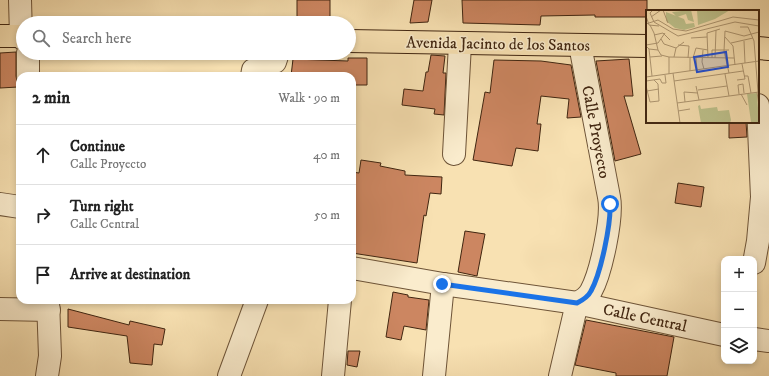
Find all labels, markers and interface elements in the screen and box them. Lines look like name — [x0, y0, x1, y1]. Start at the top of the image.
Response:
inset map — [646, 10, 759, 123]
search box — [16, 16, 356, 60]
icon: search — [30, 27, 52, 49]
text: Search here — [62, 29, 131, 48]
street label: Avenida Jacinto de los Santos — [406, 32, 590, 56]
street label: Calle Proyecto — [577, 84, 615, 180]
text: 2 min — [32, 87, 70, 109]
text: Walk · 90 m — [278, 90, 340, 106]
text: Continue — [70, 137, 125, 156]
icon: ahead — [32, 144, 54, 166]
text: 40 m — [313, 147, 340, 163]
text: Calle Proyecto — [70, 156, 146, 172]
route start — [601, 195, 619, 213]
text: Turn right — [70, 197, 133, 216]
icon: right — [32, 204, 54, 226]
text: 50 m — [314, 207, 340, 223]
text: Calle Central — [70, 216, 139, 232]
map controls — [721, 256, 757, 364]
button: + — [721, 256, 757, 292]
icon: arrive — [32, 264, 54, 286]
text: Arrive at destination — [70, 265, 190, 284]
route end — [433, 275, 451, 293]
button: − — [721, 292, 757, 328]
street label: Calle Central — [601, 299, 689, 337]
button: layers — [721, 328, 757, 364]

